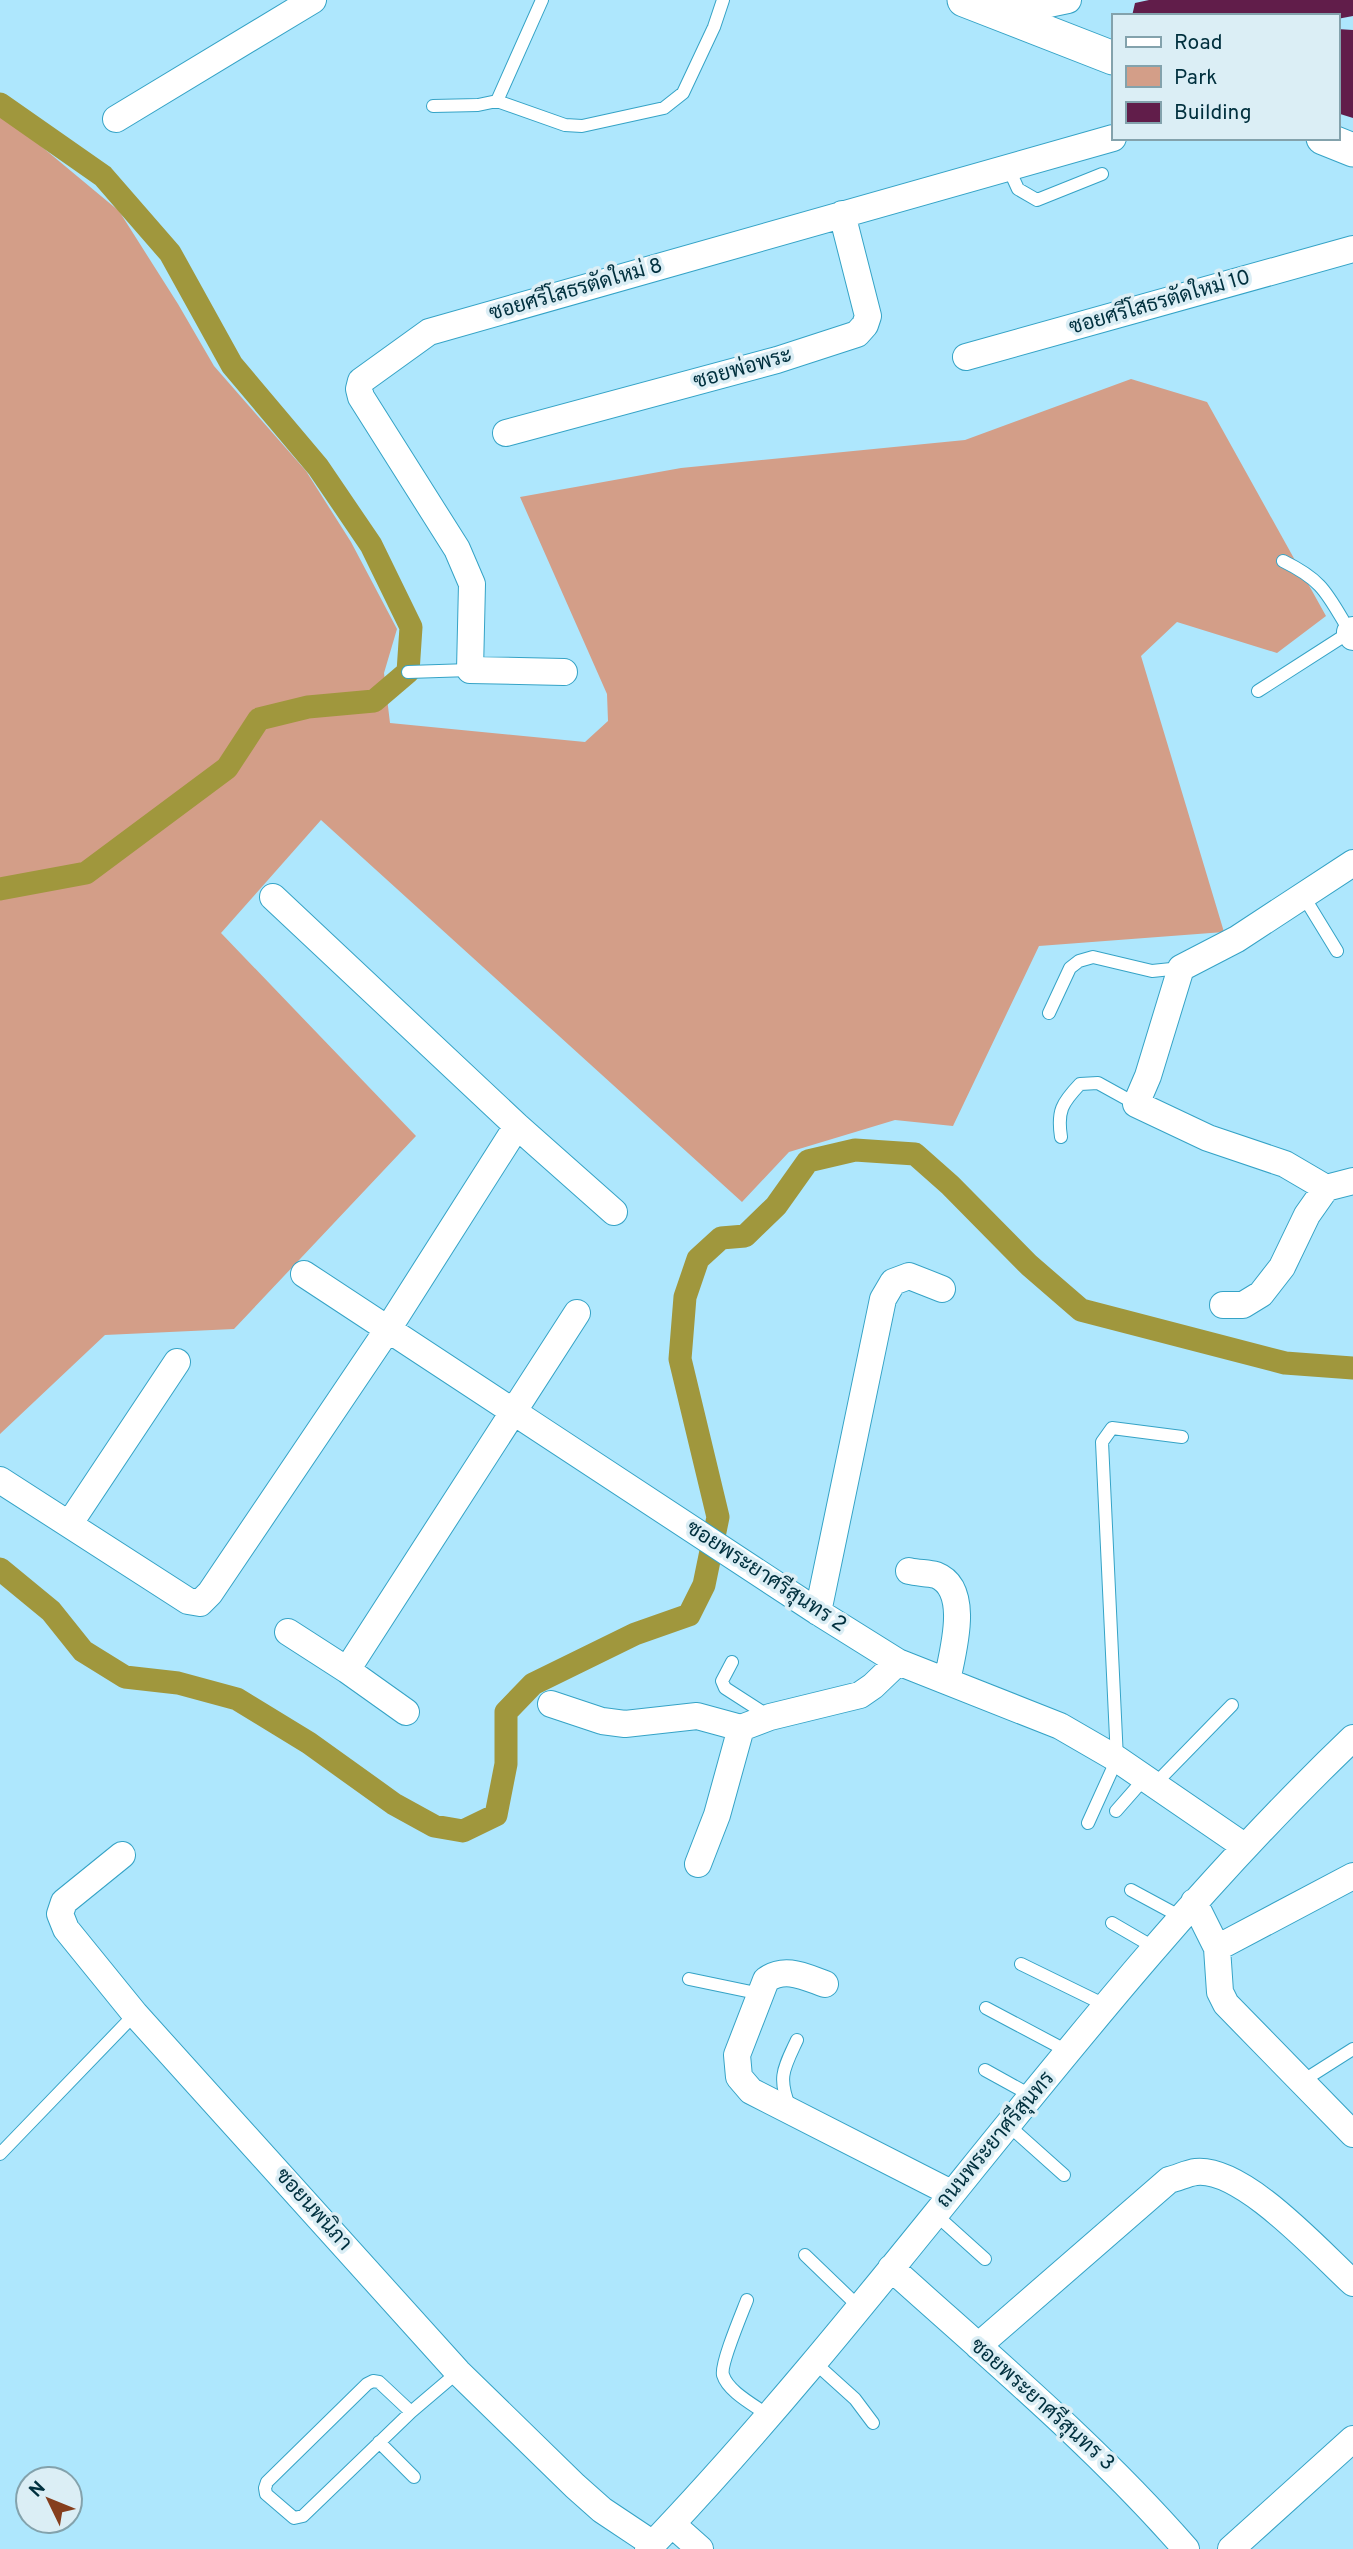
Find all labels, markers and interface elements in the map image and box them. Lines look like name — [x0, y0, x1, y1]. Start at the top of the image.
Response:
legend — [1112, 14, 1339, 140]
text: Road — [1174, 30, 1223, 57]
text: Park — [1174, 65, 1217, 92]
text: Building — [1174, 100, 1252, 127]
street label: ซอยศรีโสธรตัดใหม่ 8 — [486, 251, 666, 328]
street label: ซอยศรีโสธรตัดใหม่ 10 — [1066, 263, 1254, 342]
street label: ซอยพ่อพระ — [691, 342, 795, 396]
street label: ซอยพระยาศรีสุนทร 2 — [681, 1514, 852, 1639]
street label: ถนนพระยาศรีสุนทร — [930, 2066, 1061, 2214]
street label: ซอยนพนิภา — [269, 2163, 357, 2257]
street label: ซอยพระยาศรีสุนทร 3 — [964, 2332, 1121, 2477]
north arrow — [14, 2465, 84, 2535]
text: N — [25, 2477, 51, 2503]

